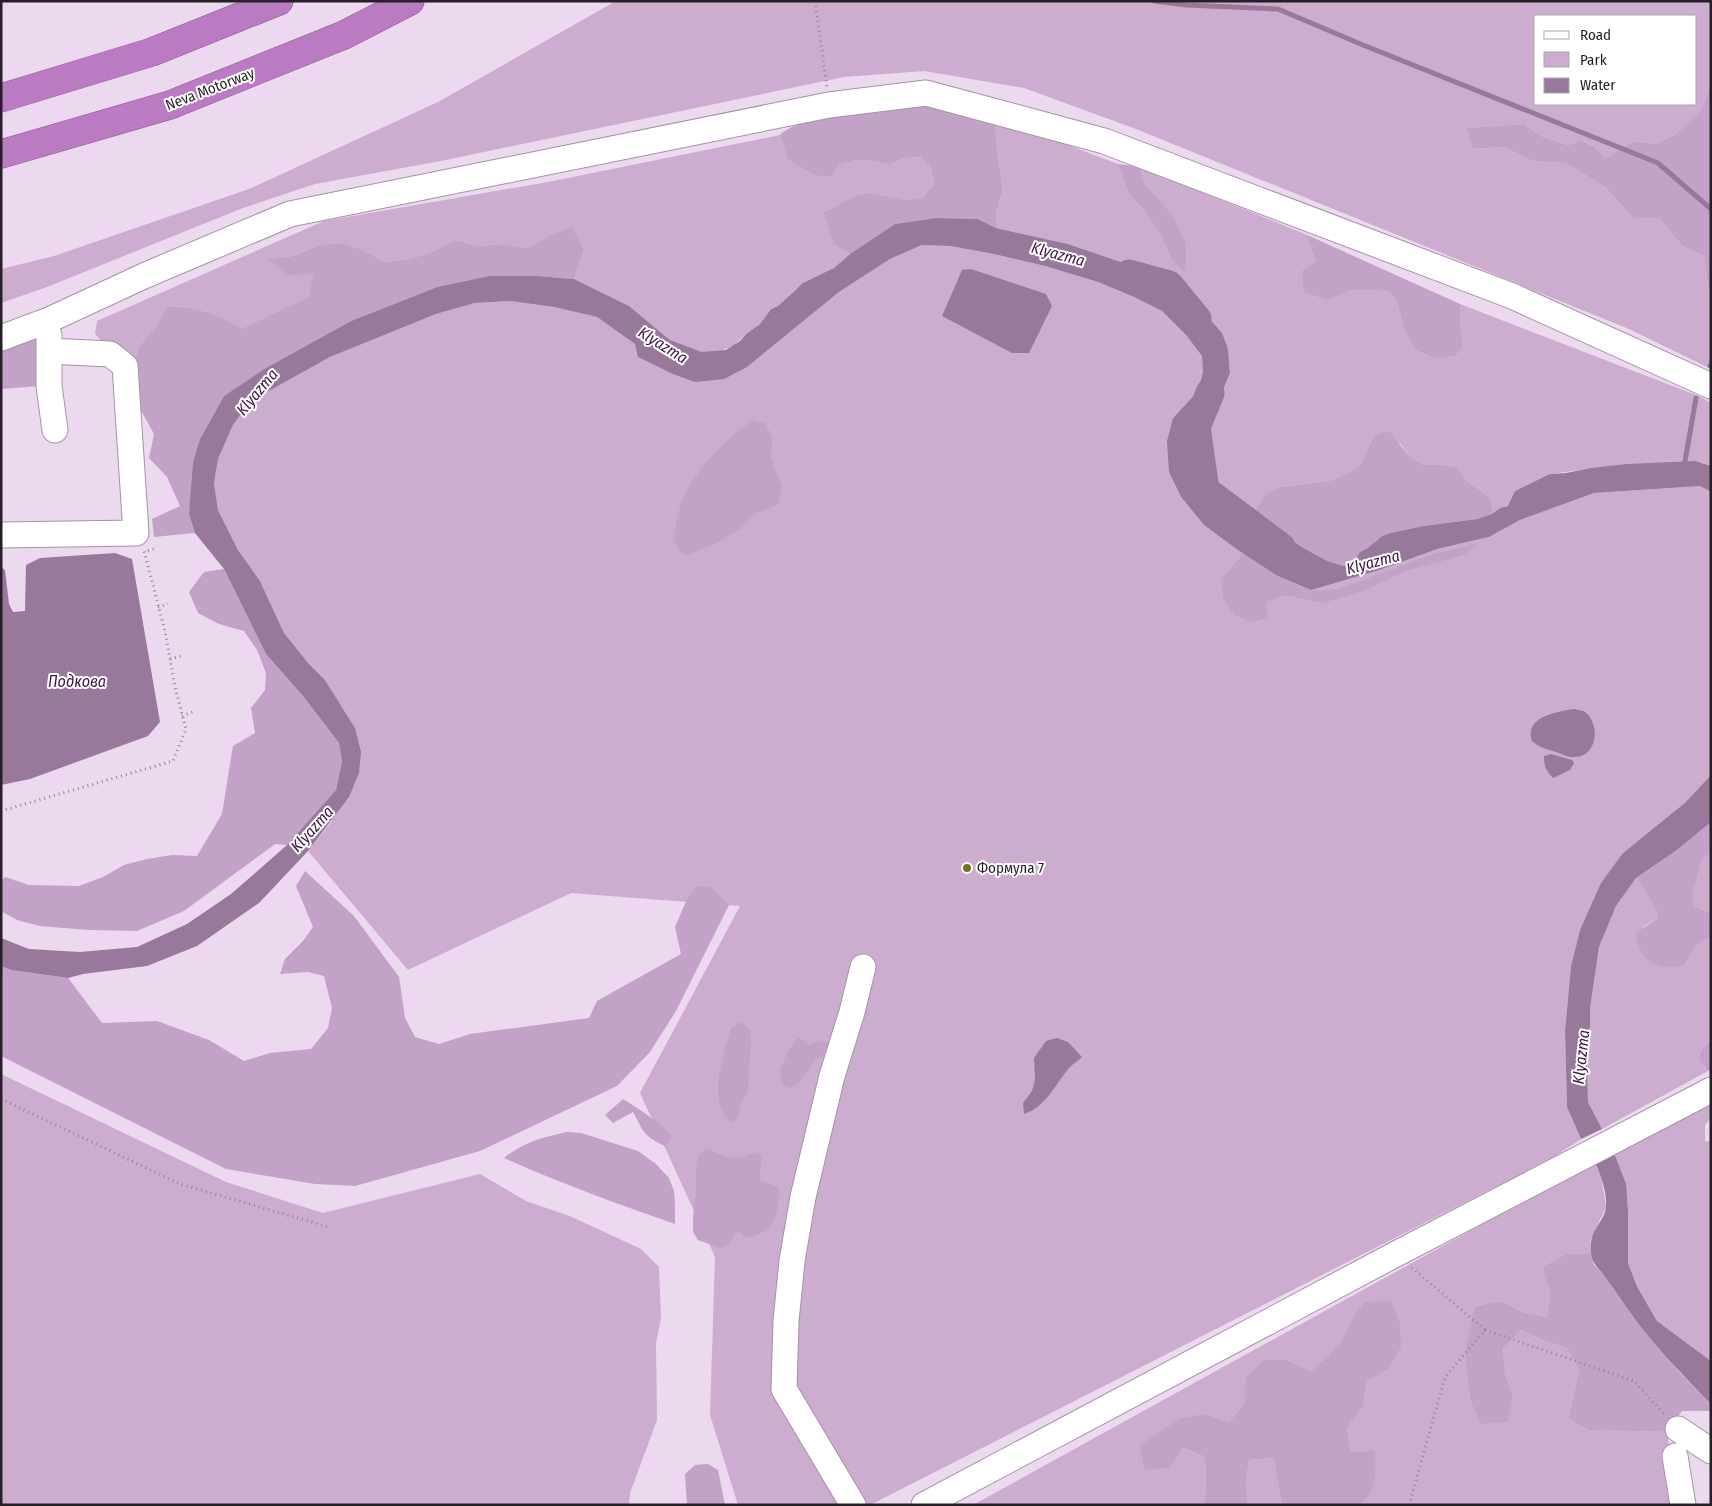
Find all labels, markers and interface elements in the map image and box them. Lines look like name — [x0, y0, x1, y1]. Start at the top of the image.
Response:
legend — [1534, 15, 1697, 105]
text: Road — [1580, 26, 1611, 44]
text: Park — [1580, 51, 1607, 69]
street label: Neva Motorway — [163, 64, 257, 114]
text: Water — [1580, 76, 1616, 94]
water label: Klyazma — [1029, 238, 1087, 270]
water label: Klyazma — [635, 322, 691, 368]
water label: Klyazma — [232, 365, 282, 419]
water label: Klyazma — [1344, 546, 1402, 578]
water label: Подкова — [48, 672, 106, 691]
water label: Klyazma — [287, 802, 337, 856]
place label: Формула 7 — [977, 859, 1044, 877]
marker: Формула 7 — [961, 862, 973, 874]
water label: Klyazma — [1569, 1029, 1593, 1085]

